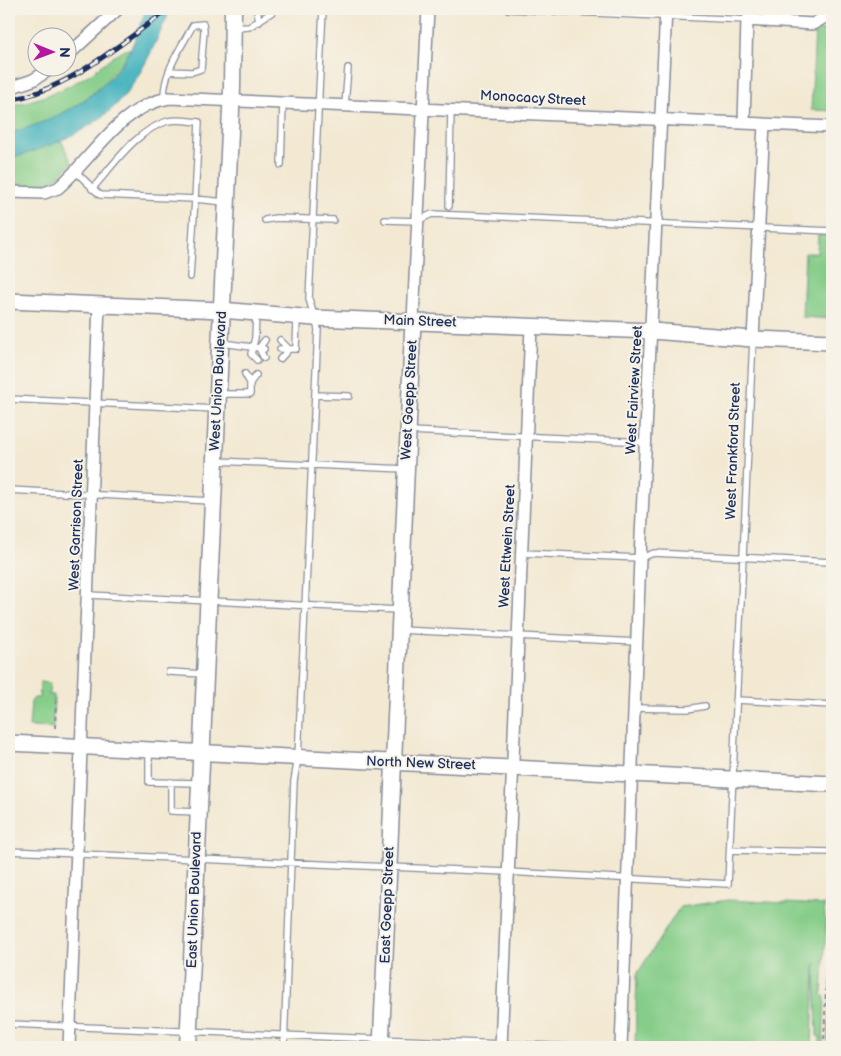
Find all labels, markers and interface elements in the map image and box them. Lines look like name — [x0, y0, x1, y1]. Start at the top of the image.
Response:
north arrow — [28, 28, 78, 78]
text: N — [56, 47, 73, 58]
street label: Monocacy Street — [480, 87, 587, 109]
street label: West Union Boulevard — [206, 311, 230, 451]
street label: Main Street — [383, 311, 458, 331]
street label: West Fairview Street — [622, 324, 646, 455]
street label: West Goepp Street — [397, 339, 421, 460]
street label: West Frankford Street — [722, 381, 744, 520]
street label: West Garrison Street — [65, 458, 87, 591]
street label: West Ettwein Street — [495, 483, 519, 608]
street label: North New Street — [366, 753, 477, 773]
street label: East Union Boulevard — [183, 831, 205, 969]
street label: East Goepp Street — [376, 845, 398, 964]

